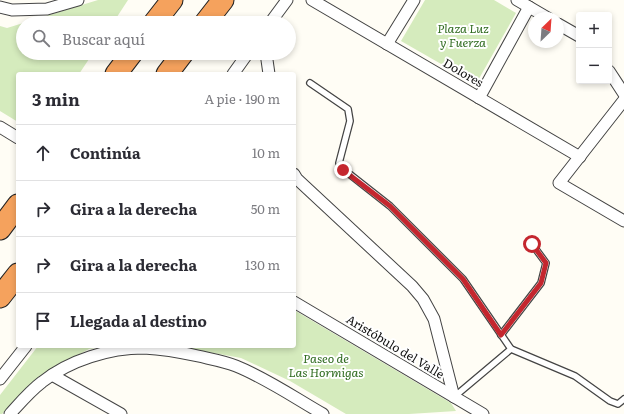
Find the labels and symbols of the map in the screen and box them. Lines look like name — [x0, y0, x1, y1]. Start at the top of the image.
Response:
north arrow — [528, 12, 564, 48]
park label: Plaza Luz y Fuerza — [437, 19, 489, 51]
street label: Dolores — [440, 53, 487, 91]
route end — [334, 161, 352, 179]
route start — [523, 235, 541, 253]
street label: Aristóbulo del Valle — [343, 310, 448, 383]
park label: Paseo de Las Hormigas — [288, 349, 364, 381]

